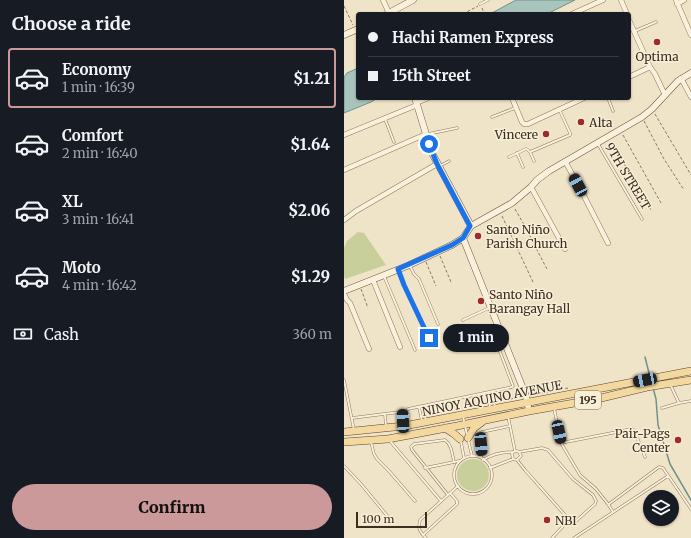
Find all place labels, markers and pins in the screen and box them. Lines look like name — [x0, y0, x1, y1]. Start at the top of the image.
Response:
marker: Optima — [652, 37, 662, 47]
place label: Optima — [635, 49, 679, 64]
place label: Alta — [588, 115, 613, 130]
marker: Alta — [576, 117, 586, 127]
place label: Vincere — [494, 127, 538, 142]
marker: Vincere — [541, 129, 551, 139]
place label: Santo Niño Parish Church — [486, 222, 568, 251]
marker: Santo Niño Parish Church — [473, 231, 483, 241]
place label: Santo Niño Barangay Hall — [489, 287, 570, 316]
marker: Santo Niño Barangay Hall — [476, 296, 486, 306]
place label: Pair-Pags Center — [615, 426, 671, 455]
marker: Pair-Pags Center — [673, 435, 683, 445]
place label: NBI — [555, 513, 577, 528]
marker: NBI — [542, 515, 552, 525]

